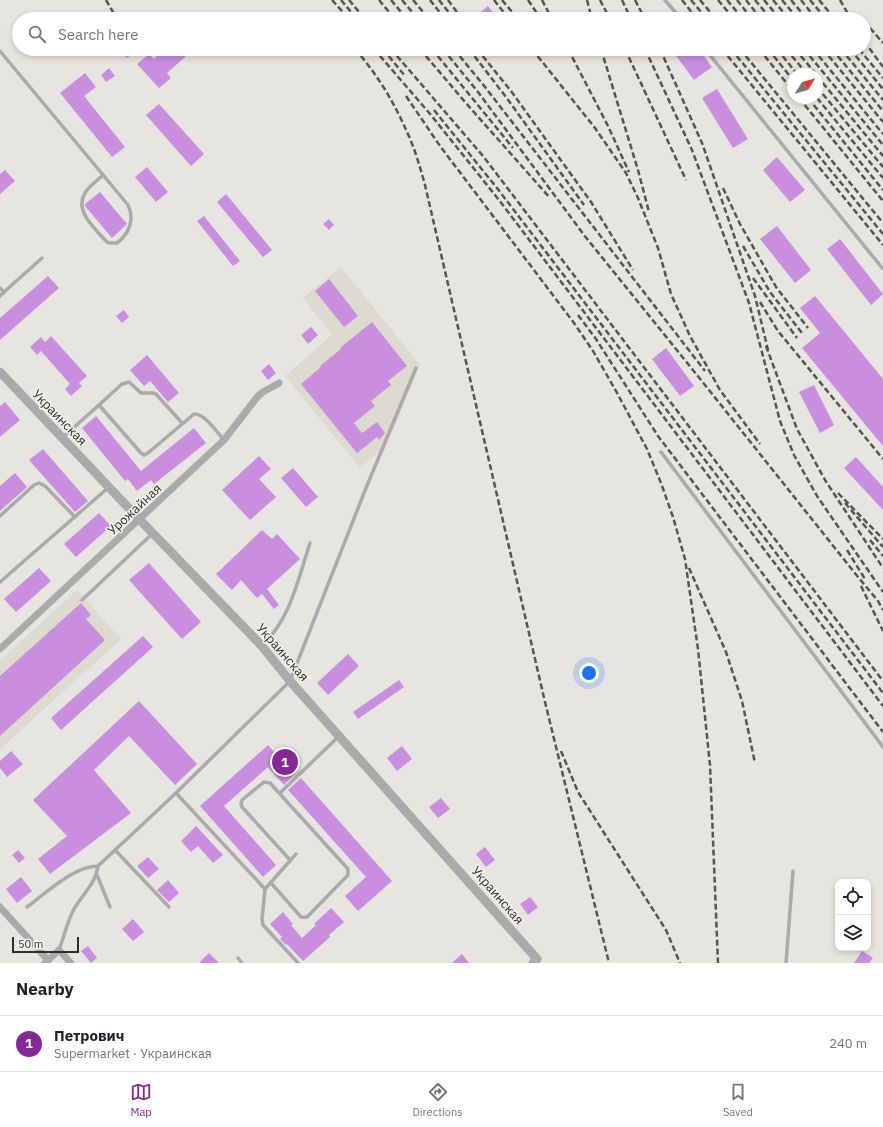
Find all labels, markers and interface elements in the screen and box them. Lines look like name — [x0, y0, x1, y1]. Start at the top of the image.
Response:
search box — [12, 12, 871, 56]
icon: search — [26, 23, 48, 45]
text: Search here — [58, 25, 138, 44]
north arrow — [787, 68, 823, 104]
street label: Украинская — [29, 386, 91, 449]
street label: Урожайная — [104, 480, 165, 539]
street label: Украинская — [253, 620, 313, 685]
your location — [579, 663, 599, 683]
pin: 1 — [272, 747, 298, 777]
street label: Украинская — [468, 863, 528, 928]
map controls — [835, 879, 871, 951]
button: locate — [835, 879, 871, 915]
button: layers — [835, 915, 871, 951]
scale bar — [12, 935, 79, 954]
text: 50 m — [18, 937, 43, 951]
text: Nearby — [16, 978, 74, 1000]
text: Петрович — [54, 1026, 124, 1045]
text: 1 — [25, 1035, 33, 1052]
text: 240 m — [829, 1035, 867, 1052]
text: Supermarket · Украинская — [54, 1045, 212, 1062]
tab: Map — [130, 1081, 152, 1119]
tab: Directions — [412, 1081, 463, 1119]
tab: Saved — [723, 1081, 753, 1119]

